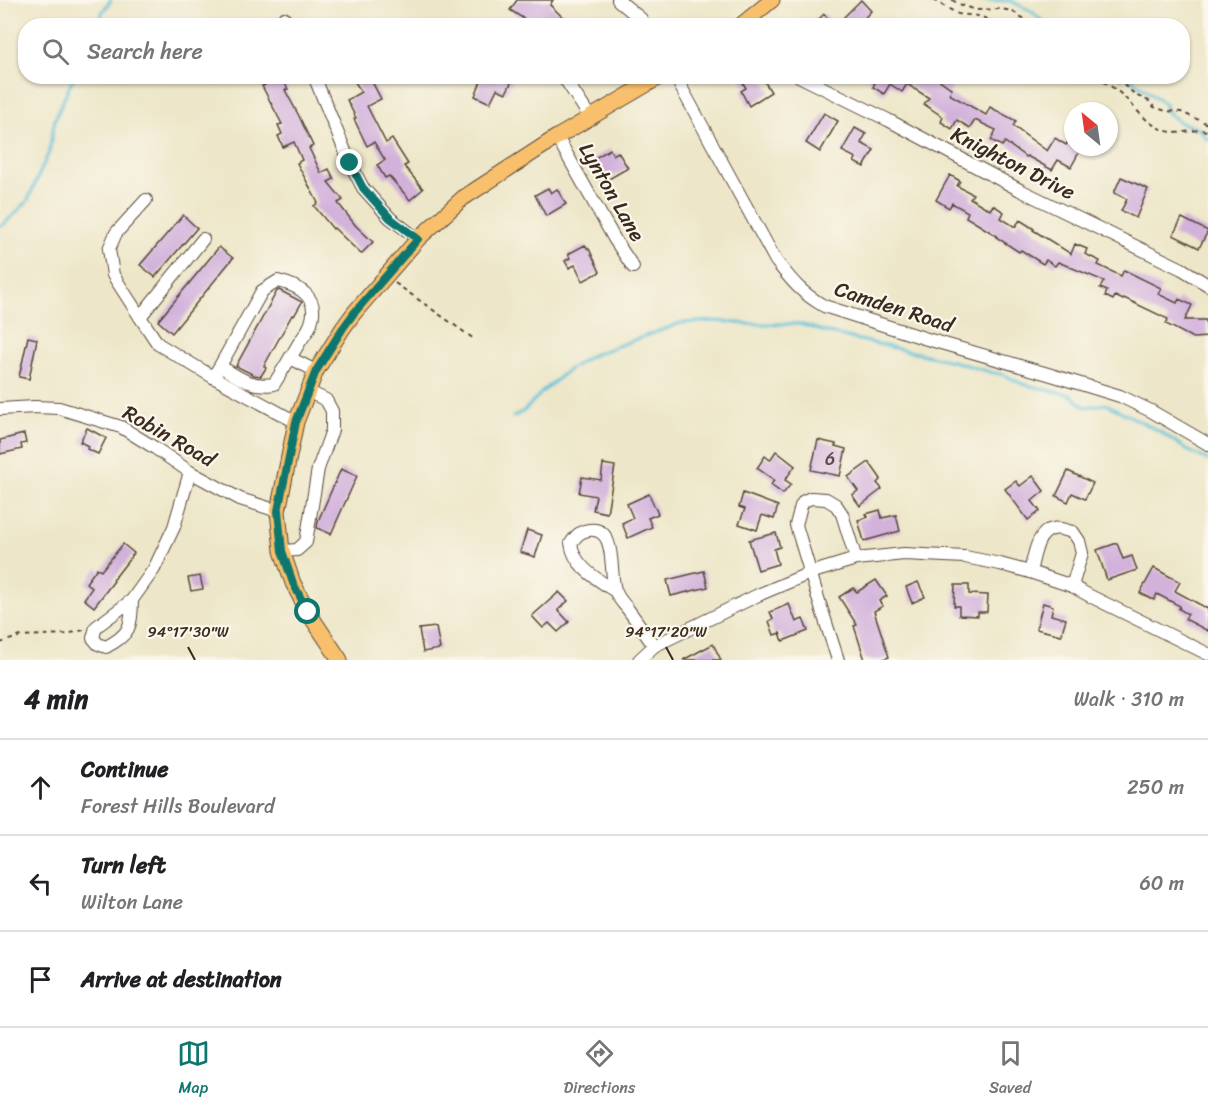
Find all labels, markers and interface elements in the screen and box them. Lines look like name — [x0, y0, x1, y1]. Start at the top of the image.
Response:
search box — [18, 18, 1190, 84]
text: Search here — [87, 32, 203, 71]
icon: search — [39, 35, 72, 68]
north arrow — [1064, 102, 1118, 156]
street label: Knighton Drive — [944, 115, 1082, 211]
street label: Lynton Lane — [568, 135, 656, 249]
route end — [336, 149, 362, 175]
street label: Camden Road — [830, 270, 960, 345]
street label: Robin Road — [115, 394, 224, 479]
house number: 6 — [825, 443, 835, 475]
route start — [294, 598, 320, 624]
text: 94°17'30"W — [147, 619, 229, 645]
text: 94°17'20"W — [625, 619, 707, 645]
text: 4 min — [24, 676, 88, 722]
text: Walk · 310 m — [1074, 682, 1184, 717]
text: Continue — [81, 750, 169, 789]
text: 250 m — [1127, 770, 1184, 805]
icon: ahead — [24, 771, 57, 804]
text: Forest Hills Boulevard — [81, 789, 275, 824]
text: Turn left — [81, 846, 166, 885]
text: 60 m — [1139, 866, 1184, 901]
icon: left — [24, 867, 57, 900]
text: Wilton Lane — [81, 885, 183, 920]
text: Arrive at destination — [81, 960, 282, 999]
icon: arrive — [24, 963, 57, 996]
tab: Map — [177, 1037, 210, 1102]
tab: Directions — [564, 1037, 635, 1102]
tab: Saved — [989, 1037, 1031, 1102]

